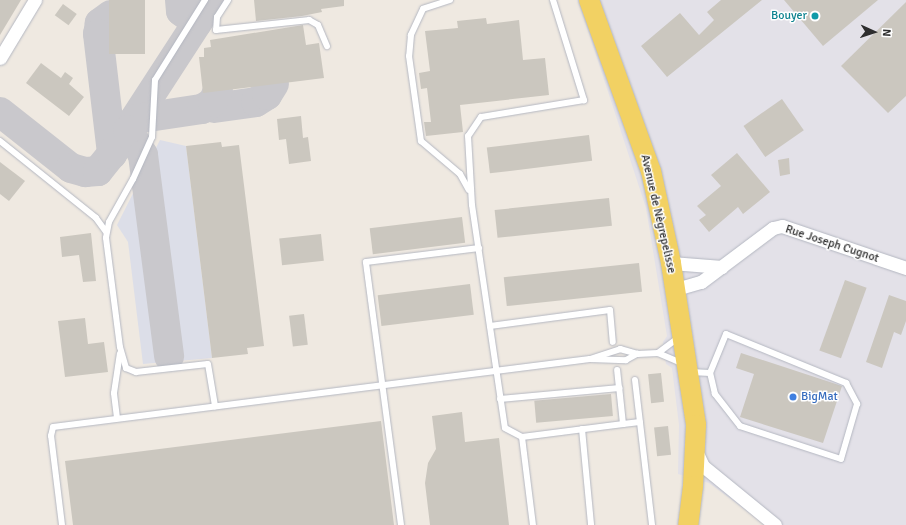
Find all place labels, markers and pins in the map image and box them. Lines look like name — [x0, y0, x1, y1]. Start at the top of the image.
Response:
place label: Bouyer — [771, 9, 807, 23]
marker: Bouyer — [810, 11, 820, 21]
place label: BigMat — [801, 390, 838, 404]
marker: BigMat — [788, 392, 798, 402]

